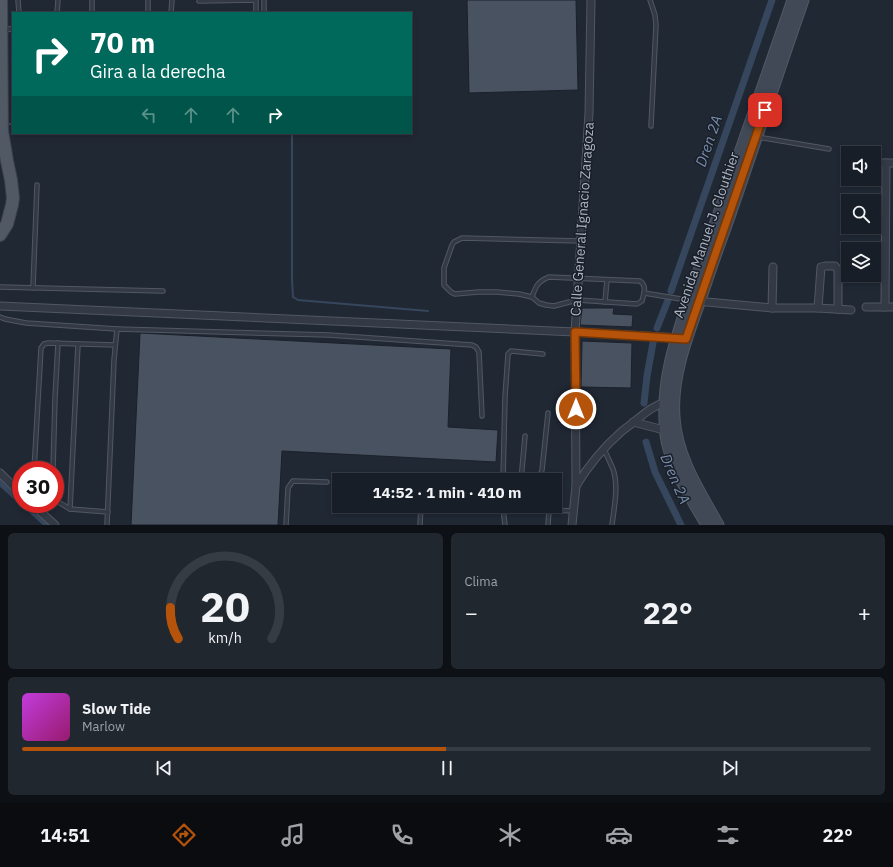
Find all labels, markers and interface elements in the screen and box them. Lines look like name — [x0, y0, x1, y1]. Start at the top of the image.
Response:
text: 70 m — [90, 24, 155, 61]
icon: right — [24, 28, 76, 80]
text: Gira a la derecha — [90, 60, 226, 83]
pin — [748, 93, 782, 127]
icon: arrive — [754, 99, 776, 121]
icon: left — [138, 104, 160, 126]
icon: ahead — [180, 104, 202, 126]
icon: ahead — [222, 104, 244, 126]
icon: right — [264, 104, 286, 126]
water label: Dren 2A — [691, 113, 726, 169]
street label: Calle General Ignacio Zaragoza — [566, 121, 598, 317]
map controls — [841, 146, 881, 282]
button: sound — [841, 146, 881, 186]
street label: Avenida Manuel J. Clouthier — [669, 150, 743, 320]
button: search — [841, 194, 881, 234]
button: layers — [841, 242, 881, 282]
position arrow — [555, 388, 597, 430]
water label: Dren 2A — [656, 451, 695, 507]
speed limit sign: 30 — [12, 461, 64, 513]
text: 14:52 · 1 min · 410 m — [373, 483, 521, 502]
text: Clima — [465, 573, 498, 590]
text: 20 — [200, 579, 250, 633]
text: 22° — [643, 593, 693, 632]
text: − — [465, 598, 478, 627]
text: + — [858, 598, 871, 627]
text: km/h — [208, 628, 242, 647]
text: Slow Tide — [82, 699, 151, 718]
text: Marlow — [82, 718, 125, 735]
icon: previous — [153, 757, 175, 779]
icon: pause — [436, 757, 458, 779]
icon: next — [719, 757, 741, 779]
icon: directions — [170, 821, 198, 849]
icon: music — [279, 821, 307, 849]
icon: phone — [388, 821, 416, 849]
icon: climate — [496, 821, 524, 849]
icon: car — [605, 821, 633, 849]
icon: filters — [714, 821, 742, 849]
text: 14:51 — [40, 824, 90, 847]
text: 22° — [823, 824, 853, 847]

